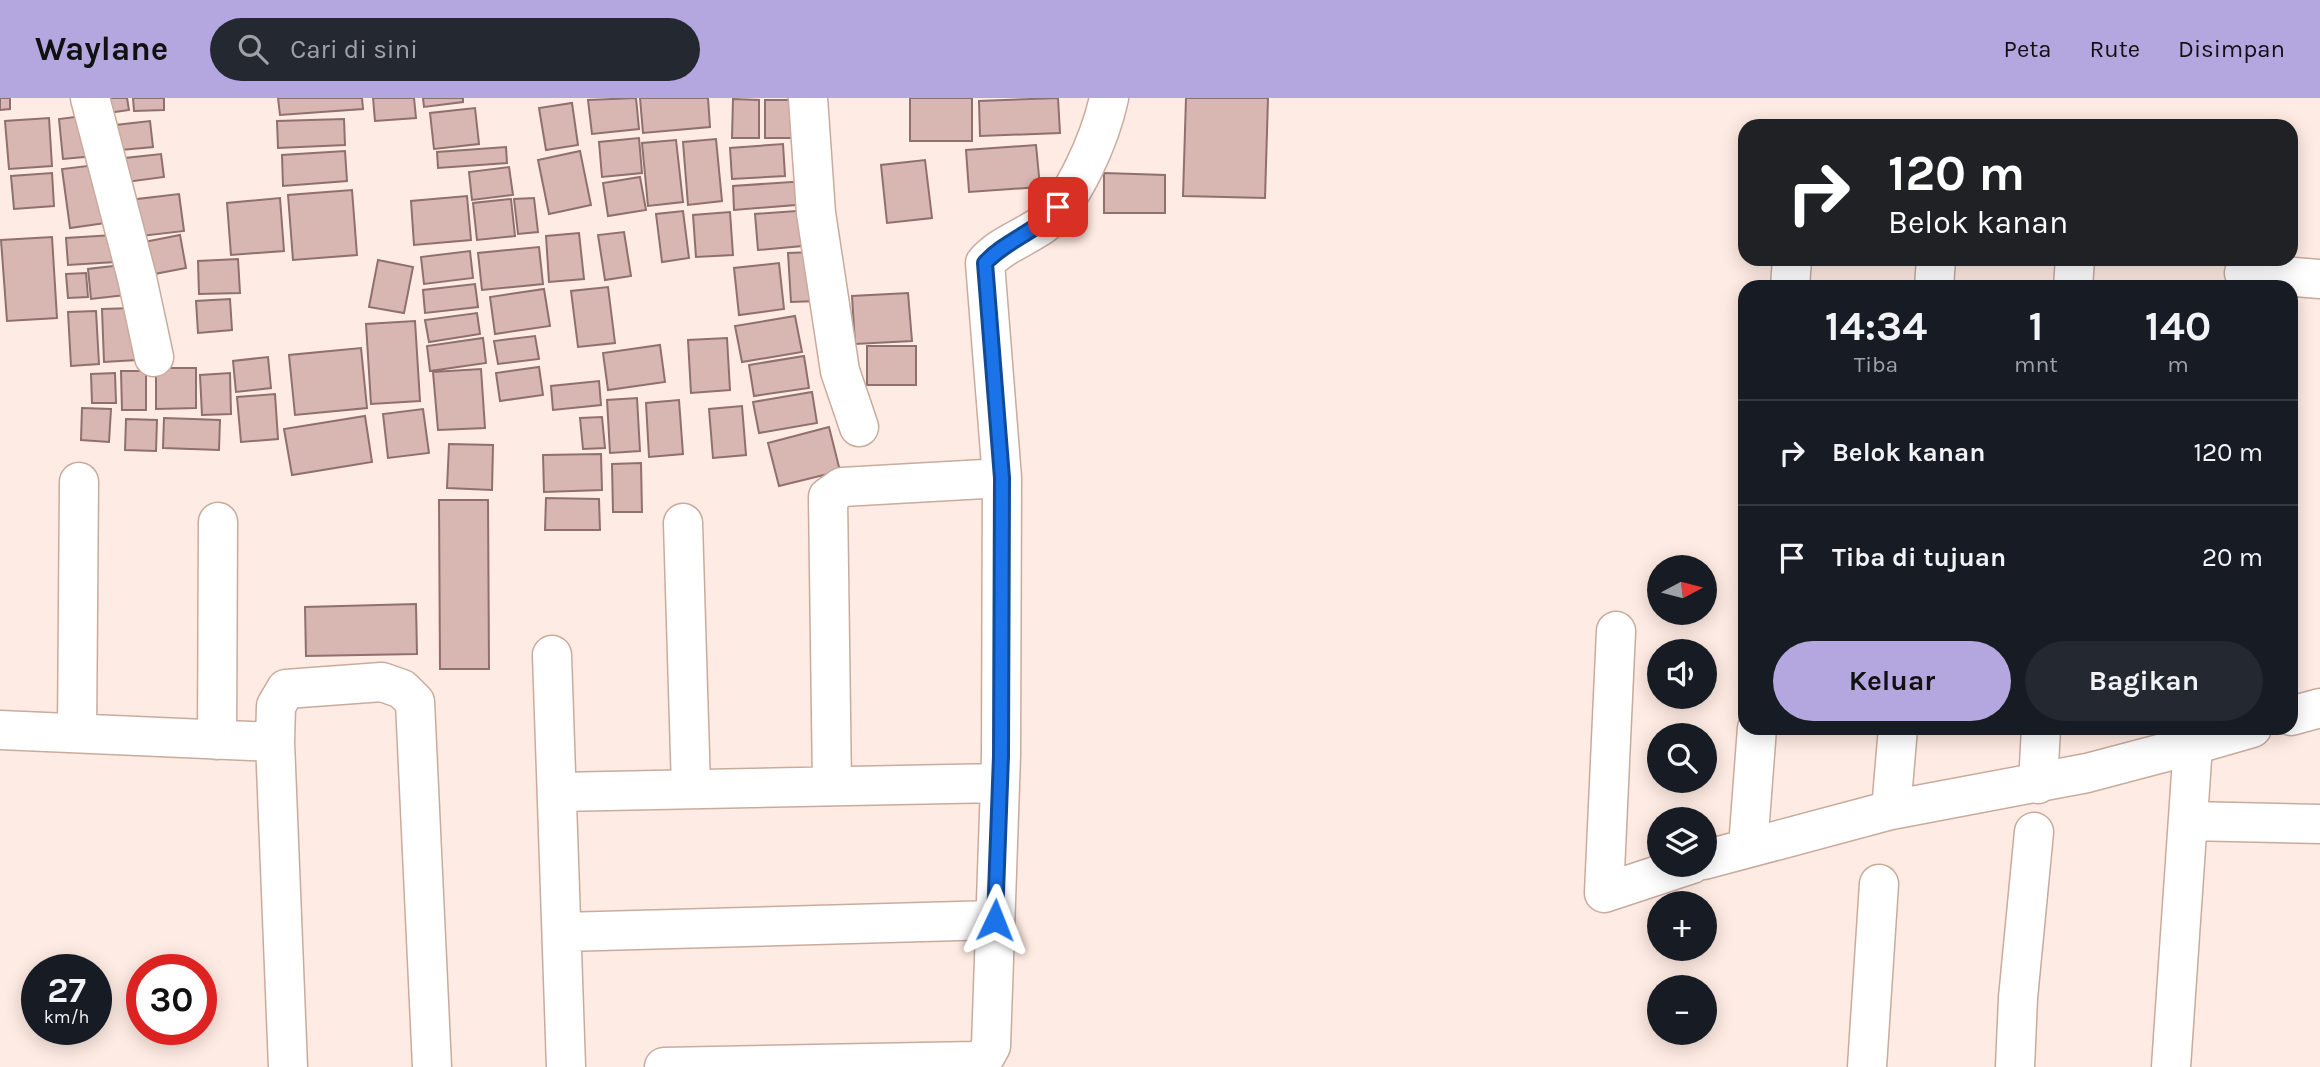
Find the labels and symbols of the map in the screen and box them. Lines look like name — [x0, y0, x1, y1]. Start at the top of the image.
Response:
pin — [1028, 177, 1088, 237]
north arrow — [1647, 555, 1717, 625]
position arrow — [958, 883, 1032, 957]
speed limit sign: 30 — [126, 954, 217, 1045]

